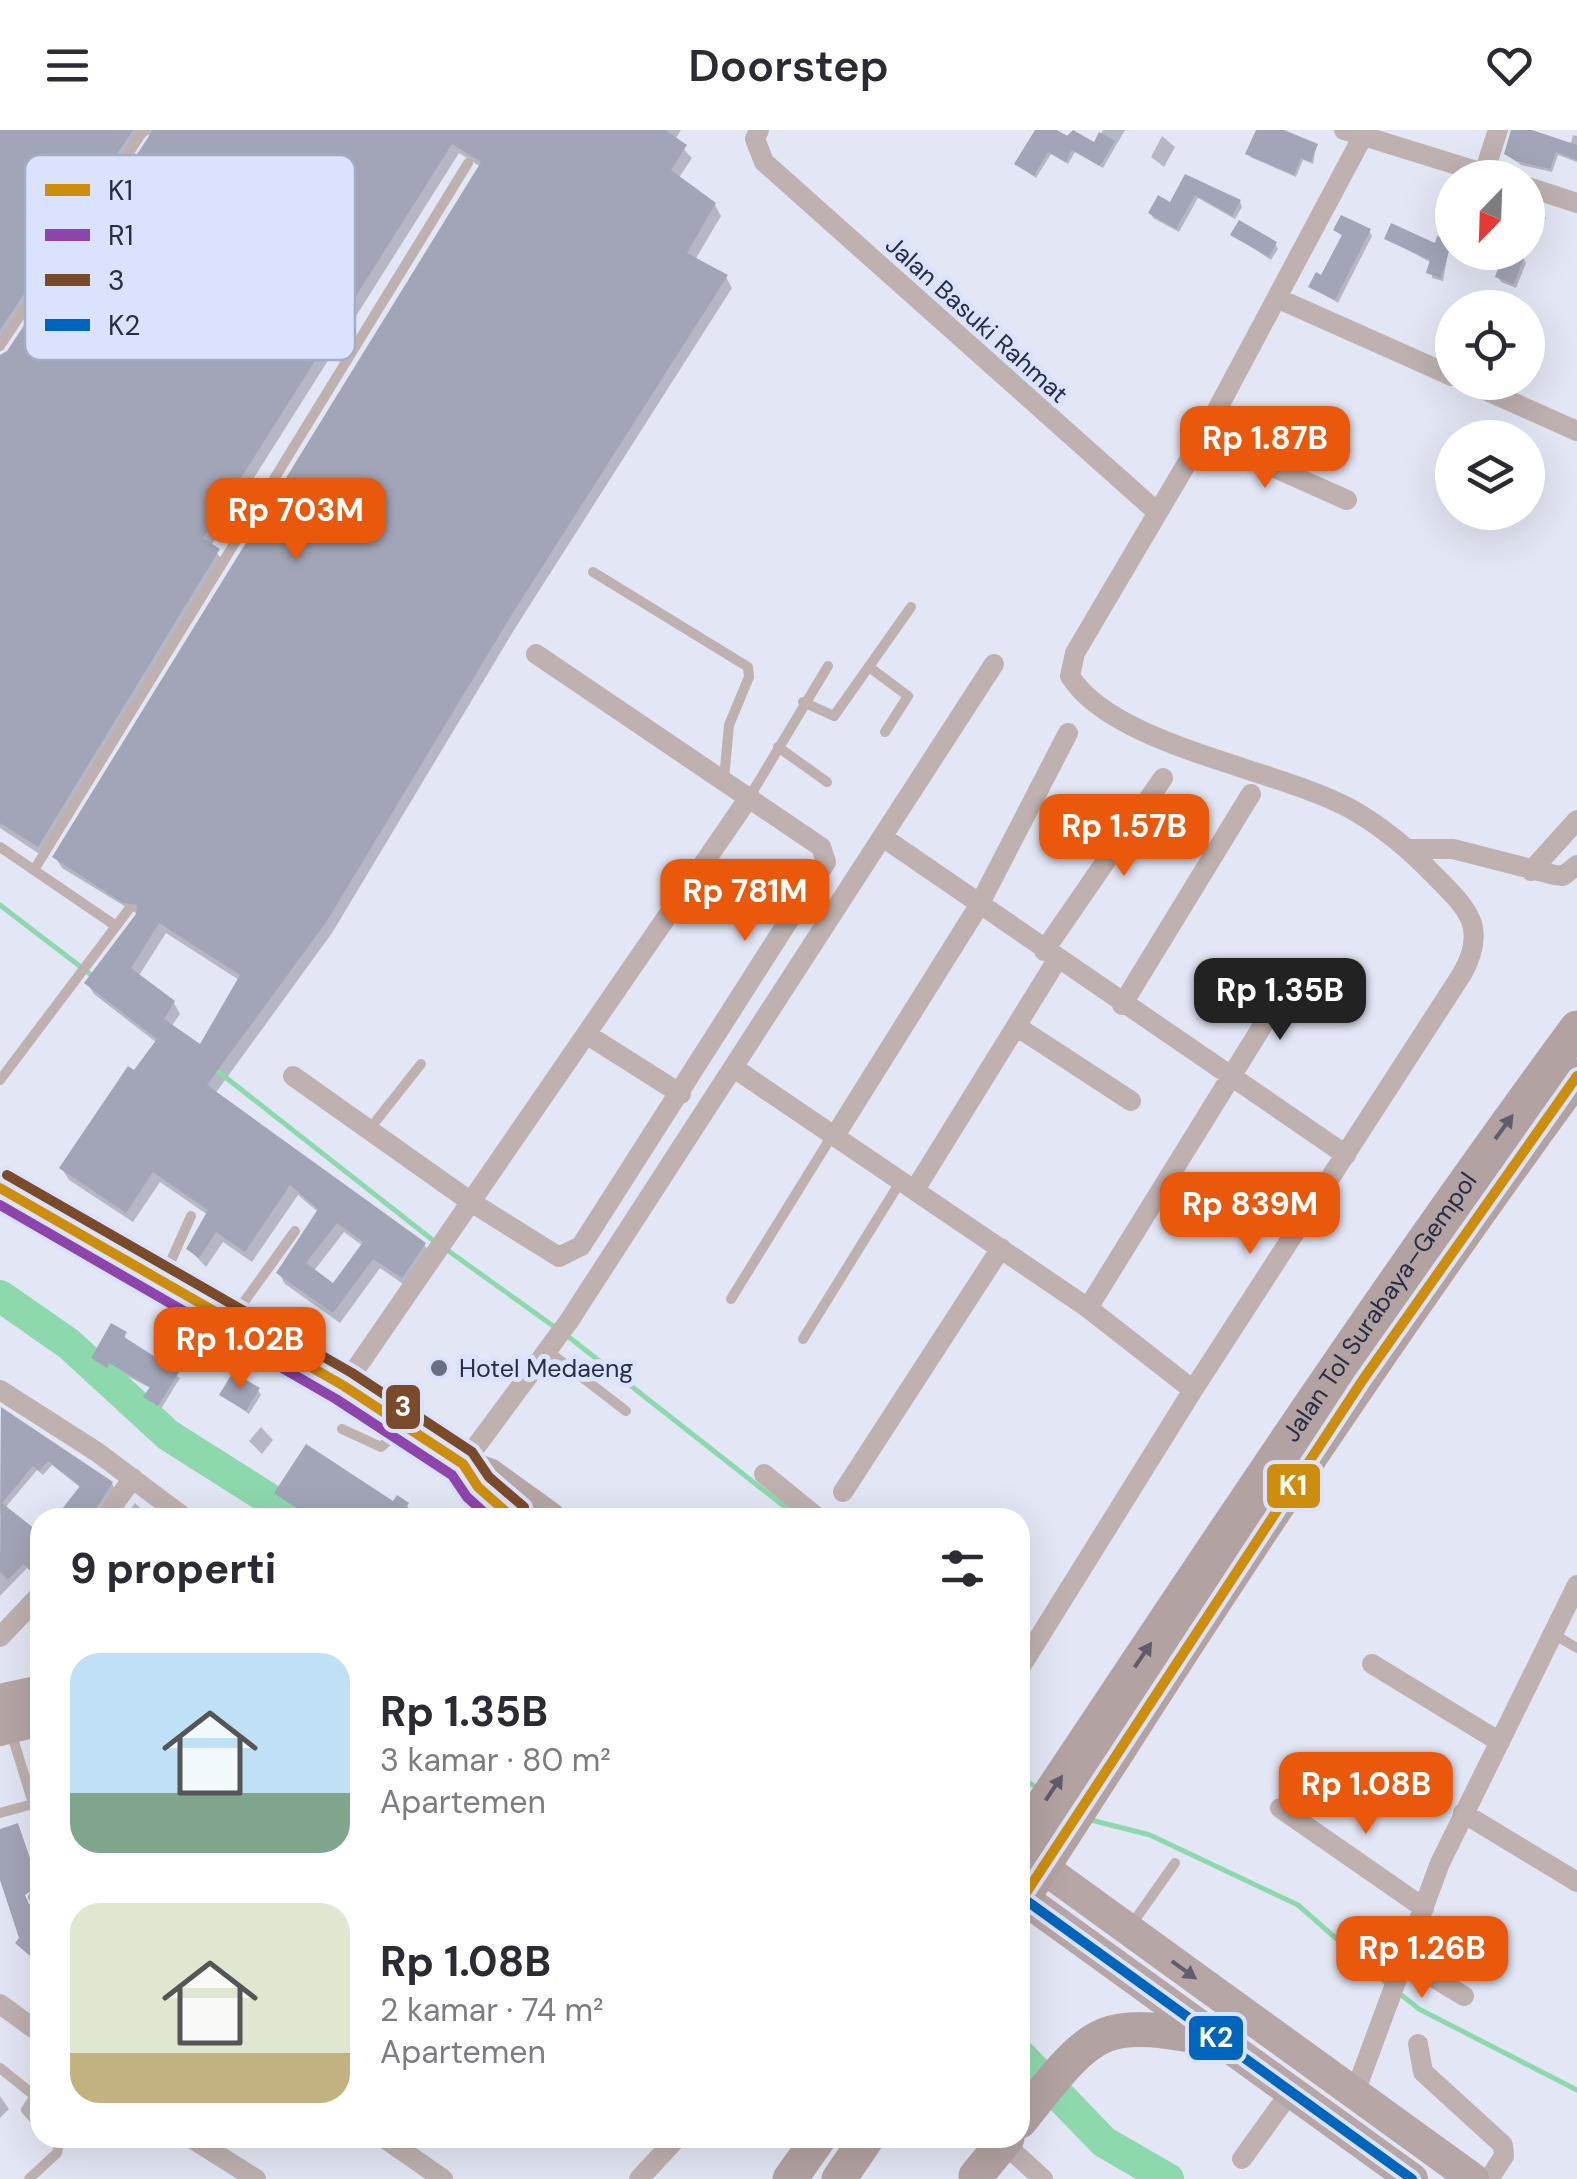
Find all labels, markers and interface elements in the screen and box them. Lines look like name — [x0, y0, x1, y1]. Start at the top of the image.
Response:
text: Doorstep — [688, 36, 889, 95]
icon: menu — [40, 38, 95, 93]
icon: heart — [1482, 38, 1537, 93]
legend — [25, 155, 355, 360]
north arrow — [1435, 160, 1545, 270]
map controls — [1435, 160, 1545, 530]
text: K1 — [108, 172, 133, 209]
text: R1 — [108, 217, 133, 254]
street label: Jalan Basuki Rahmat — [878, 229, 1075, 410]
text: 3 — [108, 262, 125, 299]
button: locate — [1435, 290, 1545, 400]
text: K2 — [108, 307, 140, 344]
pin: Rp 1.87B — [1162, 406, 1368, 491]
text: Rp 1.87B — [1202, 417, 1328, 459]
button: layers — [1435, 420, 1545, 530]
pin: Rp 703M — [204, 478, 388, 563]
text: Rp 703M — [228, 489, 364, 531]
pin: Rp 1.57B — [1021, 794, 1227, 879]
text: Rp 1.57B — [1061, 805, 1187, 847]
pin: Rp 781M — [653, 859, 837, 944]
text: Rp 781M — [682, 870, 808, 912]
pin: Rp 1.35B — [1177, 958, 1383, 1043]
text: Rp 1.35B — [1216, 969, 1344, 1011]
one-way arrow — [1493, 1114, 1513, 1140]
street label: Jalan Tol Surabaya–Gempol — [1275, 1166, 1484, 1448]
pin: Rp 839M — [1158, 1172, 1342, 1257]
text: Rp 839M — [1182, 1183, 1318, 1225]
pin: Rp 1.02B — [137, 1307, 343, 1392]
text: Rp 1.02B — [176, 1318, 304, 1360]
place label: Hotel Medaeng — [459, 1352, 633, 1385]
marker: Hotel Medaeng — [428, 1357, 450, 1379]
line badge: 3 — [384, 1383, 422, 1431]
text: 3 — [395, 1388, 411, 1425]
line badge: K1 — [1265, 1462, 1322, 1510]
text: K1 — [1279, 1467, 1307, 1504]
text: 9 properti — [70, 1541, 276, 1596]
icon: filters — [935, 1541, 990, 1596]
one-way arrow — [1133, 1641, 1151, 1669]
text: Rp 1.35B — [380, 1684, 548, 1739]
icon: home — [150, 1693, 270, 1813]
text: 3 kamar · 80 m² — [380, 1739, 611, 1781]
pin: Rp 1.08B — [1263, 1752, 1469, 1837]
text: Rp 1.08B — [1301, 1763, 1431, 1805]
one-way arrow — [1045, 1774, 1063, 1801]
text: Apartemen — [380, 1781, 546, 1823]
pin: Rp 1.26B — [1319, 1916, 1525, 2001]
text: Rp 1.26B — [1358, 1927, 1486, 1969]
text: Rp 1.08B — [380, 1934, 551, 1989]
icon: home — [150, 1943, 270, 2063]
one-way arrow — [1171, 1959, 1197, 1979]
text: 2 kamar · 74 m² — [380, 1989, 604, 2031]
line badge: K2 — [1187, 2014, 1245, 2062]
text: K2 — [1199, 2019, 1233, 2056]
text: Apartemen — [380, 2031, 546, 2073]

